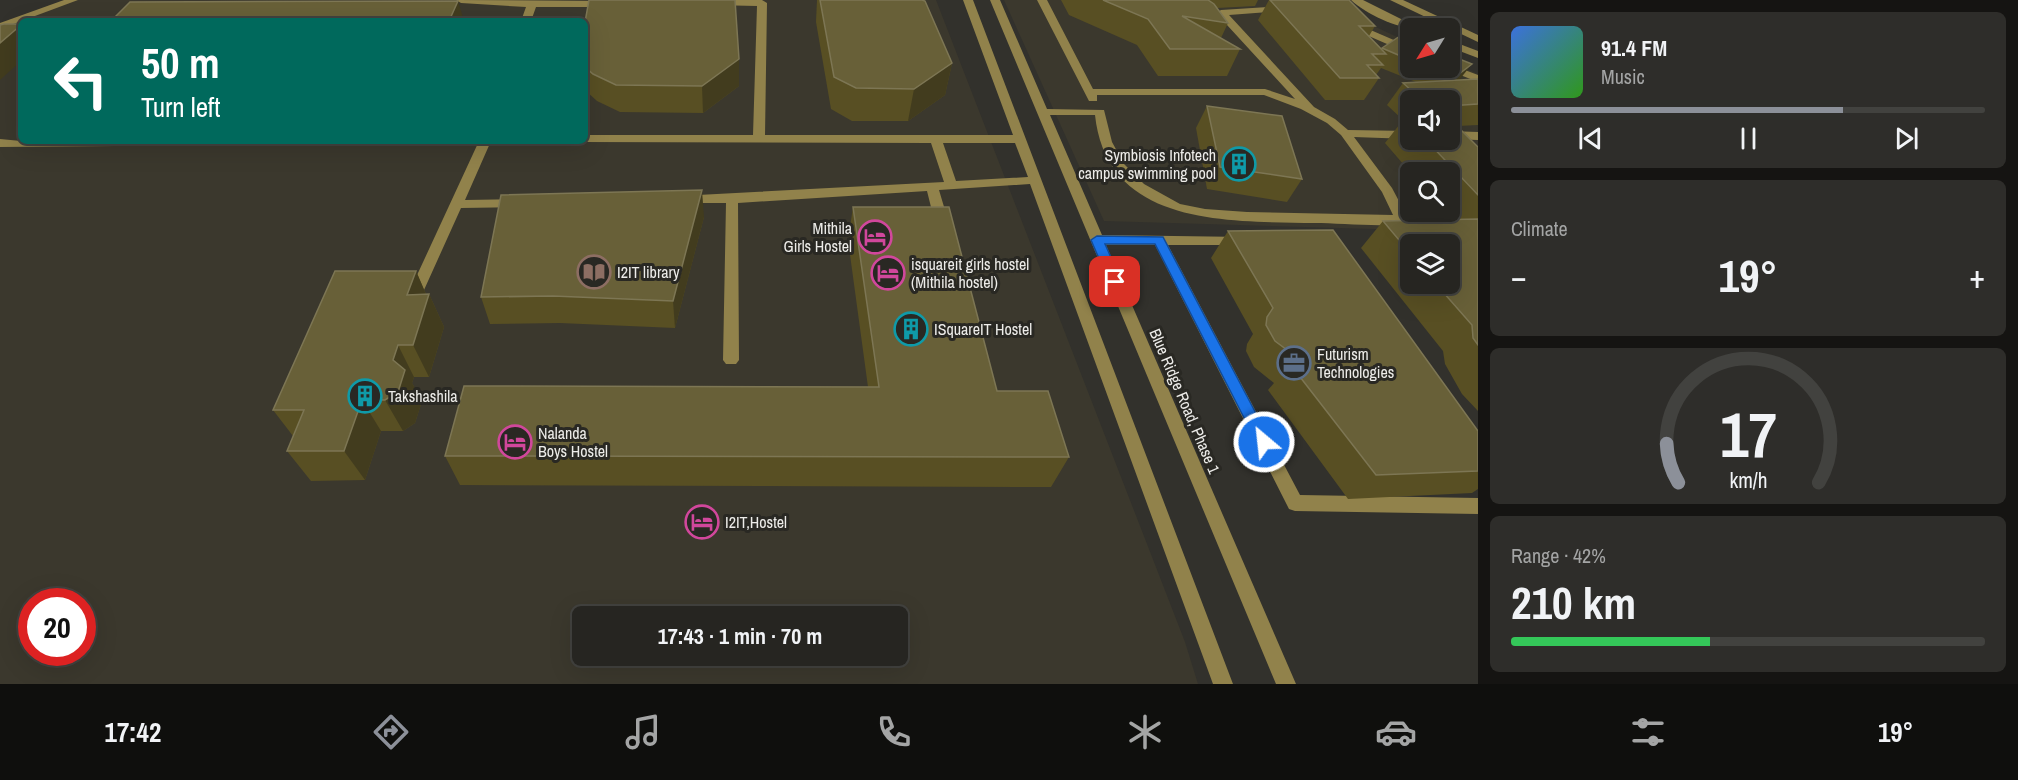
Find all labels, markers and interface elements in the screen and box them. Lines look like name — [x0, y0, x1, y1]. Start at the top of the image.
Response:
north arrow — [1400, 18, 1460, 78]
map controls — [1400, 18, 1460, 294]
text: 91.4 FM — [1601, 33, 1667, 63]
text: 50 m — [141, 35, 220, 91]
icon: left — [42, 42, 120, 120]
text: Music — [1601, 63, 1645, 90]
text: Turn left — [141, 89, 220, 125]
button: sound — [1400, 90, 1460, 150]
icon: previous — [1574, 122, 1607, 155]
icon: pause — [1732, 122, 1765, 155]
icon: next — [1890, 122, 1923, 155]
place label: Symbiosis Infotech campus swimming pool — [1078, 144, 1216, 184]
building icon: Symbiosis Infotech campus swimming pool — [1221, 146, 1257, 182]
button: search — [1400, 162, 1460, 222]
text: Climate — [1511, 215, 1568, 242]
place label: Mithila Girls Hostel — [783, 217, 853, 257]
hotel icon: Mithila Girls Hostel — [857, 219, 893, 255]
button: layers — [1400, 234, 1460, 294]
text: 19° — [1718, 245, 1778, 306]
place label: isquareit girls hostel (Mithila hostel) — [911, 253, 1029, 293]
library icon: I2IT library — [576, 254, 612, 290]
text: − — [1511, 254, 1527, 298]
text: + — [1969, 254, 1985, 298]
hotel icon: isquareit girls hostel (Mithila hostel) — [870, 255, 906, 291]
pin — [1089, 256, 1140, 307]
place label: I2IT library — [617, 261, 680, 283]
icon: arrive — [1098, 265, 1131, 298]
building icon: ISquareIT Hostel — [893, 311, 929, 347]
place label: ISquareIT Hostel — [934, 318, 1032, 340]
street label: Blue Ridge Road, Phase 1 — [1145, 325, 1226, 477]
place label: Futurism Technologies — [1317, 343, 1394, 383]
office icon: Futurism Technologies — [1276, 345, 1312, 381]
building icon: Takshashila — [347, 378, 383, 414]
place label: Takshashila — [388, 385, 458, 407]
text: 17 — [1720, 392, 1776, 476]
position arrow — [1232, 410, 1296, 474]
place label: Nalanda Boys Hostel — [538, 422, 608, 462]
hotel icon: Nalanda Boys Hostel — [497, 424, 533, 460]
text: km/h — [1729, 466, 1767, 495]
hotel icon: I2IT,Hostel — [684, 504, 720, 540]
place label: I2IT,Hostel — [725, 511, 787, 533]
text: Range · 42% — [1511, 542, 1606, 569]
text: 210 km — [1511, 572, 1636, 633]
speed limit sign: 20 — [18, 588, 96, 666]
text: 17:43 · 1 min · 70 m — [658, 621, 822, 651]
icon: directions — [370, 711, 412, 753]
icon: music — [622, 711, 664, 753]
icon: phone — [873, 711, 915, 753]
icon: climate — [1124, 711, 1166, 753]
icon: car — [1375, 711, 1417, 753]
icon: filters — [1627, 711, 1669, 753]
text: 17:42 — [105, 714, 161, 750]
text: 19° — [1878, 714, 1913, 750]

